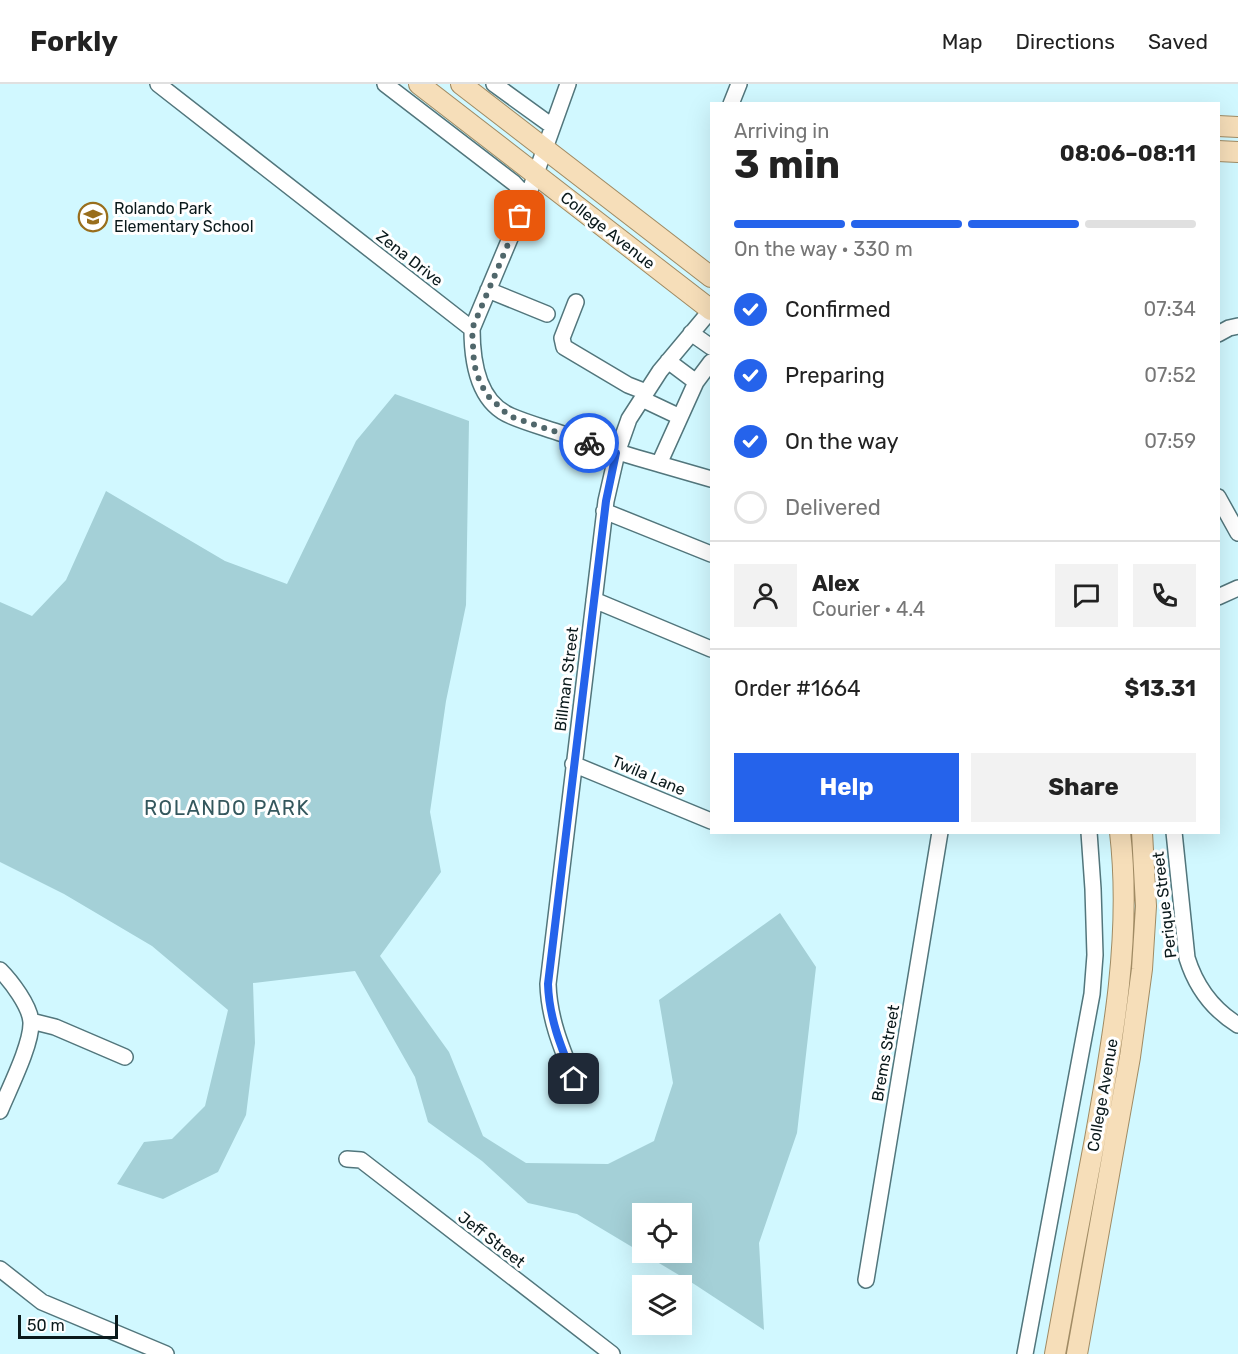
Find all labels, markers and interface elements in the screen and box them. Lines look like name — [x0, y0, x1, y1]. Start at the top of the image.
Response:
text: Forkly — [30, 25, 118, 58]
text: Map — [942, 29, 983, 54]
text: Directions — [1016, 29, 1115, 54]
text: Saved — [1148, 29, 1208, 54]
text: Arriving in — [734, 119, 829, 143]
text: 08:06–08:11 — [1060, 140, 1196, 167]
text: 3 min — [734, 142, 840, 188]
street label: College Avenue — [557, 188, 659, 273]
pin — [494, 190, 545, 241]
place label: Rolando Park Elementary School — [114, 199, 254, 236]
icon: bag — [503, 199, 536, 232]
school or university icon: Rolando Park Elementary School — [77, 201, 109, 233]
street label: Zena Drive — [373, 227, 447, 290]
text: On the way · 330 m — [734, 237, 913, 261]
icon: check — [734, 293, 767, 326]
text: Confirmed — [785, 296, 891, 323]
text: 07:34 — [1143, 297, 1196, 321]
icon: check — [734, 359, 767, 392]
text: Preparing — [785, 362, 885, 389]
text: 07:52 — [1144, 363, 1196, 387]
courier — [559, 413, 619, 473]
icon: check — [734, 425, 767, 458]
icon: bike — [573, 427, 606, 460]
text: On the way — [785, 428, 899, 455]
text: 07:59 — [1144, 429, 1196, 453]
text: Delivered — [785, 494, 881, 521]
button: person — [734, 564, 797, 627]
button: chat — [1055, 564, 1118, 627]
button: phone — [1133, 564, 1196, 627]
text: Alex — [812, 570, 860, 597]
text: Courier · 4.4 — [812, 597, 925, 621]
street label: Billman Street — [551, 626, 582, 732]
text: Order #1664 — [734, 675, 861, 702]
text: $13.31 — [1124, 675, 1196, 702]
street label: Twila Lane — [609, 751, 688, 799]
button: Help — [734, 753, 959, 822]
button: Share — [971, 753, 1196, 822]
district label: ROLANDO PARK — [144, 796, 310, 820]
street label: Perique Street — [1149, 850, 1180, 959]
street label: Brems Street — [868, 1003, 903, 1103]
street label: College Avenue — [1083, 1037, 1122, 1153]
pin — [548, 1053, 599, 1104]
icon: home — [557, 1062, 590, 1095]
map controls — [632, 1203, 692, 1335]
button: locate — [632, 1203, 692, 1263]
street label: Jeff Street — [454, 1207, 529, 1271]
button: layers — [632, 1275, 692, 1335]
scale bar — [18, 1312, 118, 1340]
text: 50 m — [27, 1316, 65, 1335]

